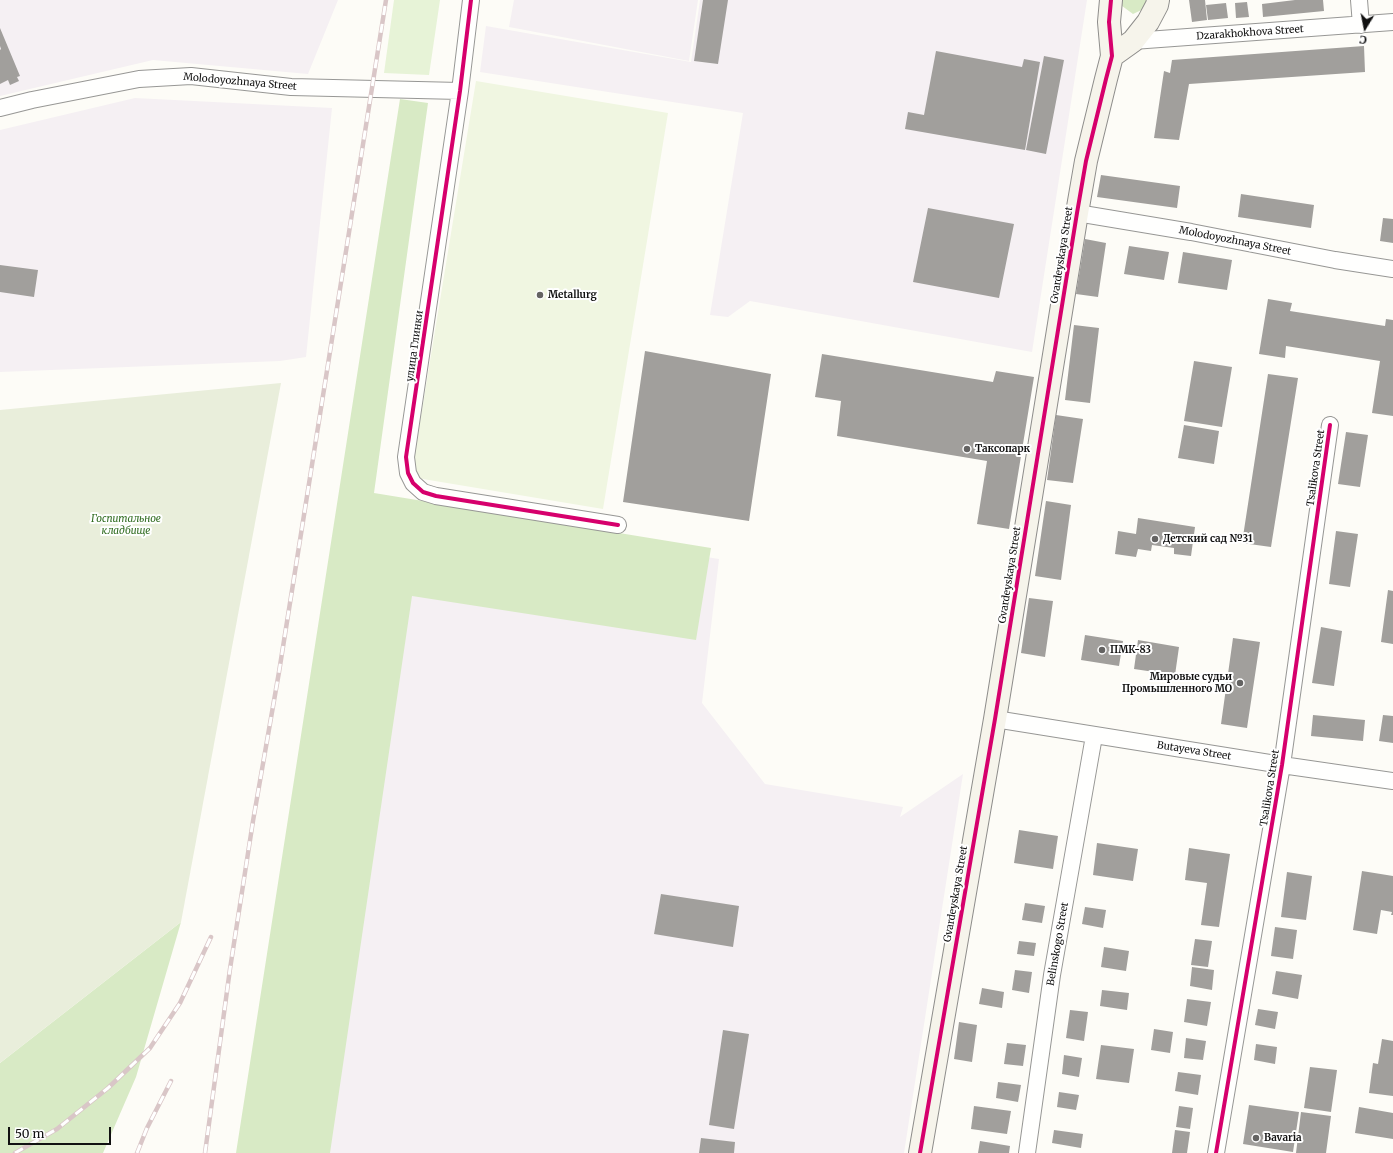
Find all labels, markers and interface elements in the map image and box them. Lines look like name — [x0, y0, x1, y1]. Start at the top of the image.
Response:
north arrow — [1345, 8, 1385, 48]
street label: Dzarakhokhova Street — [1196, 23, 1304, 43]
text: С — [1358, 32, 1368, 47]
street label: Molodoyozhnaya Street — [183, 71, 297, 93]
street label: Gvardeyskaya Street — [1048, 206, 1076, 304]
street label: Molodoyozhnaya Street — [1178, 224, 1292, 258]
place label: Metallurg — [548, 289, 597, 301]
marker: Metallurg — [535, 290, 545, 300]
street label: улица Глинки — [404, 310, 426, 382]
street label: Tsalikova Street — [1305, 429, 1327, 507]
place label: Таксопарк — [975, 443, 1030, 455]
marker: Таксопарк — [962, 444, 972, 454]
park label: Госпитальное кладбище — [91, 513, 161, 536]
street label: Gvardeyskaya Street — [996, 526, 1024, 624]
place label: Детский сад №31 — [1163, 533, 1253, 545]
marker: Детский сад №31 — [1150, 534, 1160, 544]
place label: ПМК-83 — [1110, 644, 1151, 656]
marker: ПМК-83 — [1097, 645, 1107, 655]
place label: Мировые судьи Промышленного МО — [1122, 671, 1232, 694]
marker: Мировые судьи Промышленного МО — [1235, 678, 1245, 688]
street label: Butayeva Street — [1156, 739, 1232, 763]
street label: Tsalikova Street — [1258, 749, 1282, 827]
street label: Gvardeyskaya Street — [942, 845, 970, 943]
street label: Belinskogo Street — [1045, 901, 1071, 987]
scale bar — [10, 1119, 113, 1145]
text: 50 m — [15, 1126, 44, 1141]
place label: Bavaria — [1264, 1132, 1302, 1144]
marker: Bavaria — [1251, 1133, 1261, 1143]

